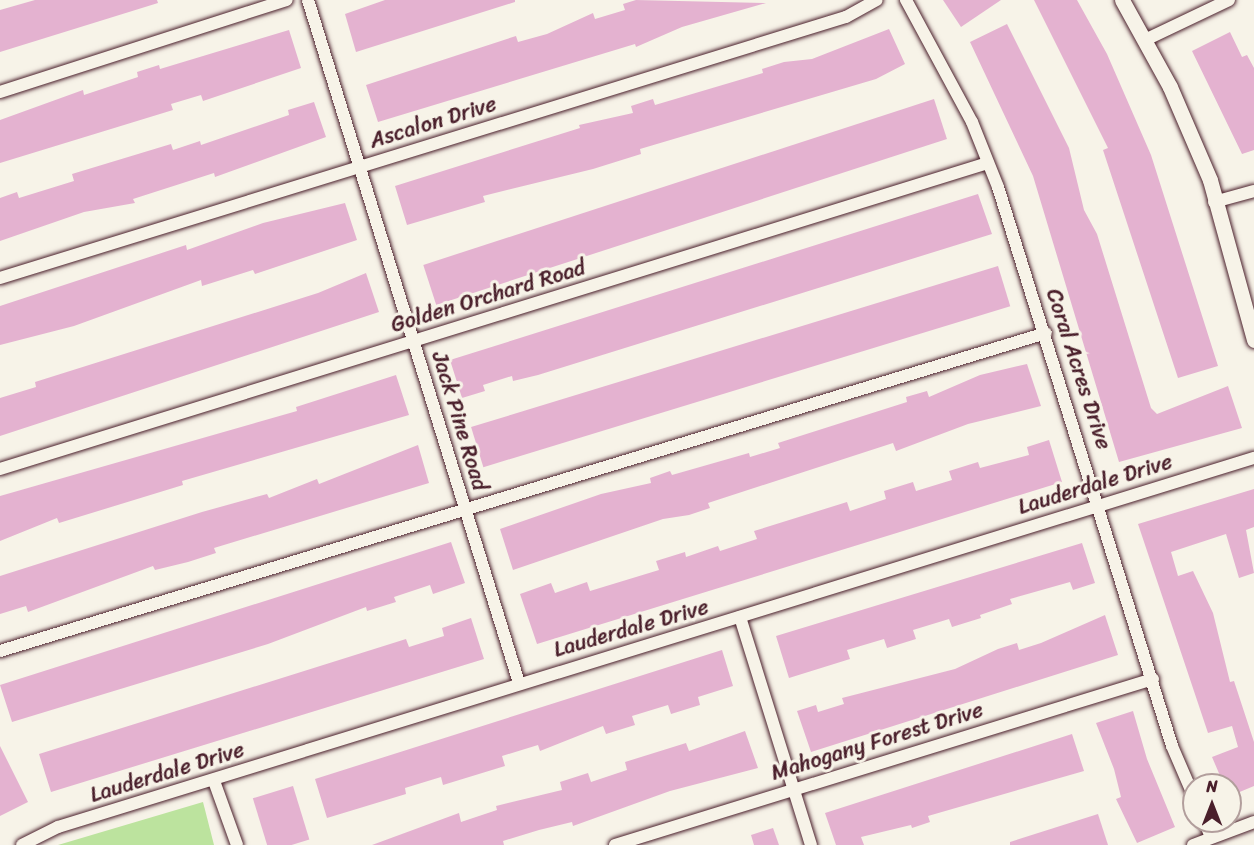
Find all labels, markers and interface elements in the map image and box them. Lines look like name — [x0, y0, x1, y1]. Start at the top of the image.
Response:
street label: Ascalon Drive — [366, 90, 500, 154]
street label: Golden Orchard Road — [388, 254, 588, 338]
street label: Coral Acres Drive — [1041, 285, 1117, 453]
street label: Jack Pine Road — [426, 348, 494, 494]
street label: Lauderdale Drive — [1015, 448, 1175, 520]
street label: Lauderdale Drive — [550, 593, 712, 663]
street label: Mahogany Forest Drive — [768, 696, 986, 786]
street label: Lauderdale Drive — [87, 736, 247, 808]
text: N — [1206, 772, 1218, 801]
north arrow — [1182, 773, 1242, 833]

